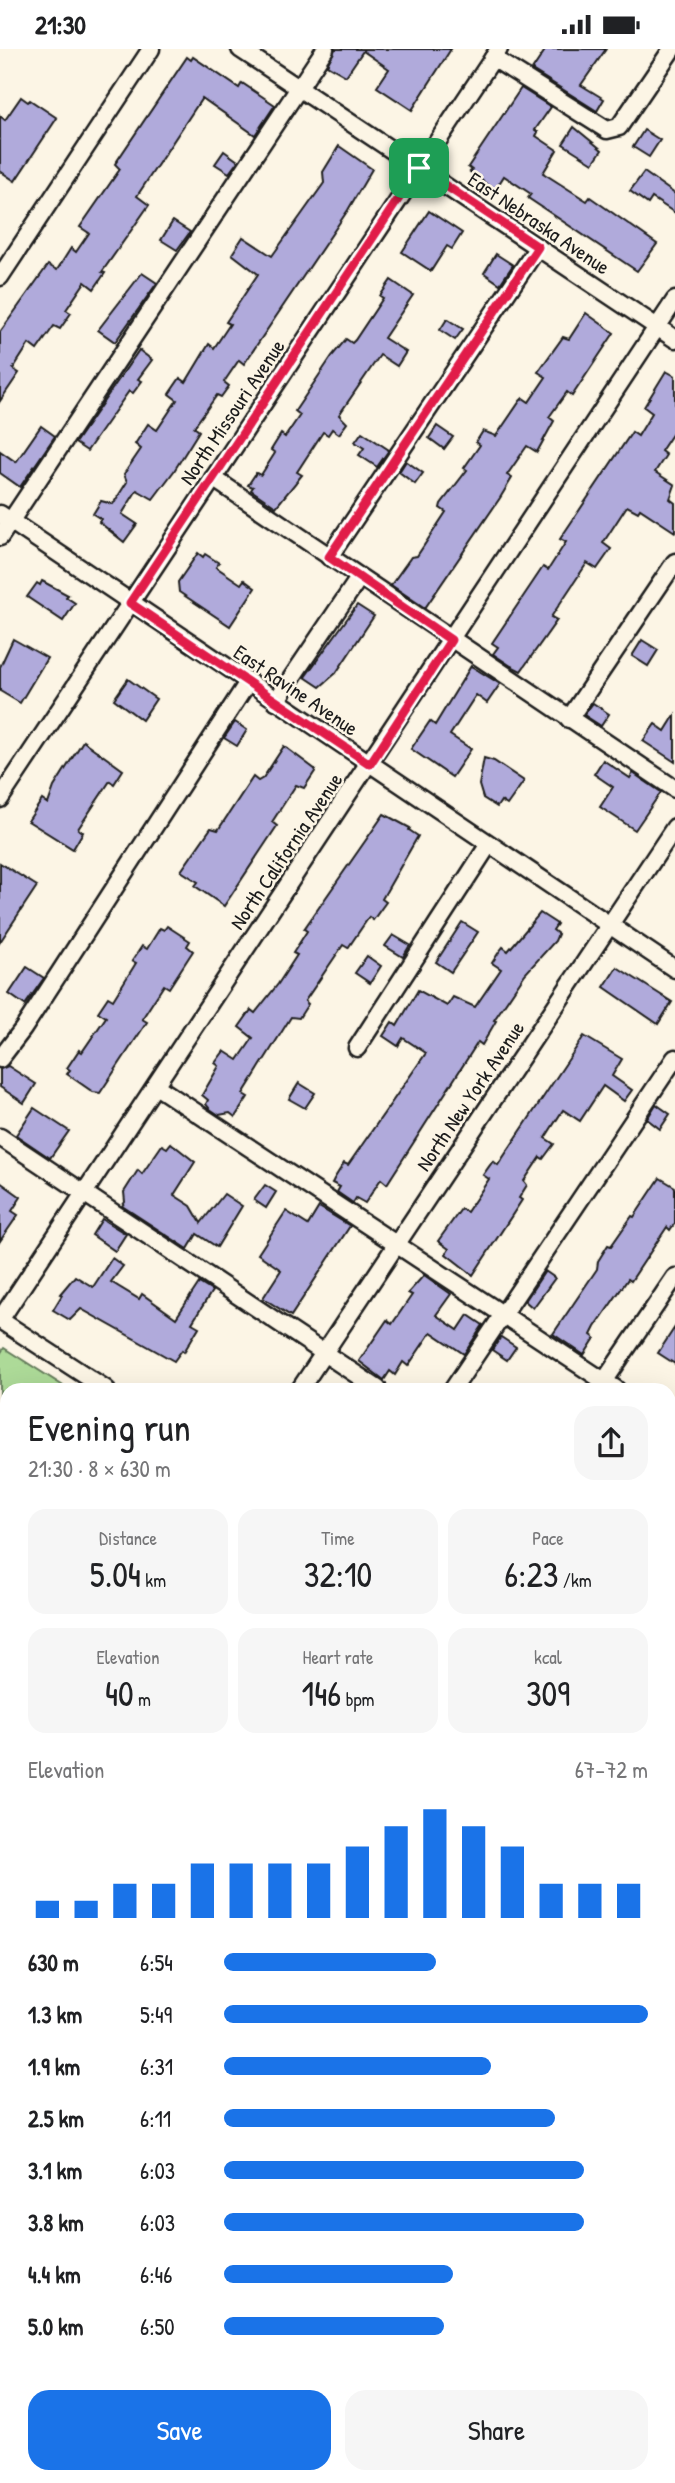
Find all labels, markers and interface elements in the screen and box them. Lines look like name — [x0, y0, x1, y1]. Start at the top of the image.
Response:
text: 21:30 — [35, 7, 86, 42]
pin — [389, 138, 449, 198]
icon: arrive — [400, 149, 438, 187]
street label: East Nebraska Avenue — [462, 165, 616, 281]
street label: North Missouri Avenue — [173, 334, 291, 490]
street label: East Ravine Avenue — [228, 638, 364, 742]
street label: North California Avenue — [223, 767, 349, 935]
street label: North New York Avenue — [409, 1015, 531, 1177]
text: Evening run — [28, 1401, 191, 1453]
button: share — [574, 1406, 648, 1480]
text: 21:30 · 8 × 630 m — [28, 1453, 171, 1484]
text: Distance — [99, 1525, 157, 1551]
text: Time — [321, 1525, 355, 1551]
text: Pace — [532, 1525, 564, 1551]
text: 5.04 — [90, 1551, 141, 1598]
text: 32:10 — [304, 1551, 372, 1598]
text: 6:23 — [504, 1551, 558, 1598]
text: km — [141, 1567, 166, 1593]
text: /km — [558, 1567, 592, 1593]
text: Elevation — [96, 1644, 160, 1670]
text: Heart rate — [303, 1644, 373, 1670]
text: kcal — [534, 1644, 562, 1670]
text: 40 — [105, 1670, 134, 1717]
text: 146 — [301, 1670, 341, 1717]
text: 309 — [526, 1670, 570, 1717]
text: m — [134, 1686, 151, 1712]
text: bpm — [341, 1686, 375, 1712]
text: Elevation — [28, 1754, 104, 1785]
text: 67–72 m — [575, 1754, 648, 1785]
text: 630 m — [28, 1947, 79, 1978]
text: 6:54 — [140, 1947, 173, 1978]
text: 1.3 km — [28, 1999, 82, 2030]
text: 5:49 — [140, 1999, 172, 2030]
text: 1.9 km — [28, 2051, 80, 2082]
text: 6:31 — [140, 2051, 173, 2082]
text: 2.5 km — [28, 2103, 84, 2134]
text: 6:11 — [140, 2103, 171, 2134]
text: 3.1 km — [28, 2155, 82, 2186]
text: 6:03 — [140, 2155, 175, 2186]
text: 3.8 km — [28, 2207, 84, 2238]
text: 6:03 — [140, 2207, 175, 2238]
text: 4.4 km — [28, 2259, 81, 2290]
text: 6:46 — [140, 2259, 172, 2290]
text: 5.0 km — [28, 2311, 83, 2342]
text: 6:50 — [140, 2311, 175, 2342]
button: Save — [28, 2390, 331, 2470]
button: Share — [345, 2390, 648, 2470]

